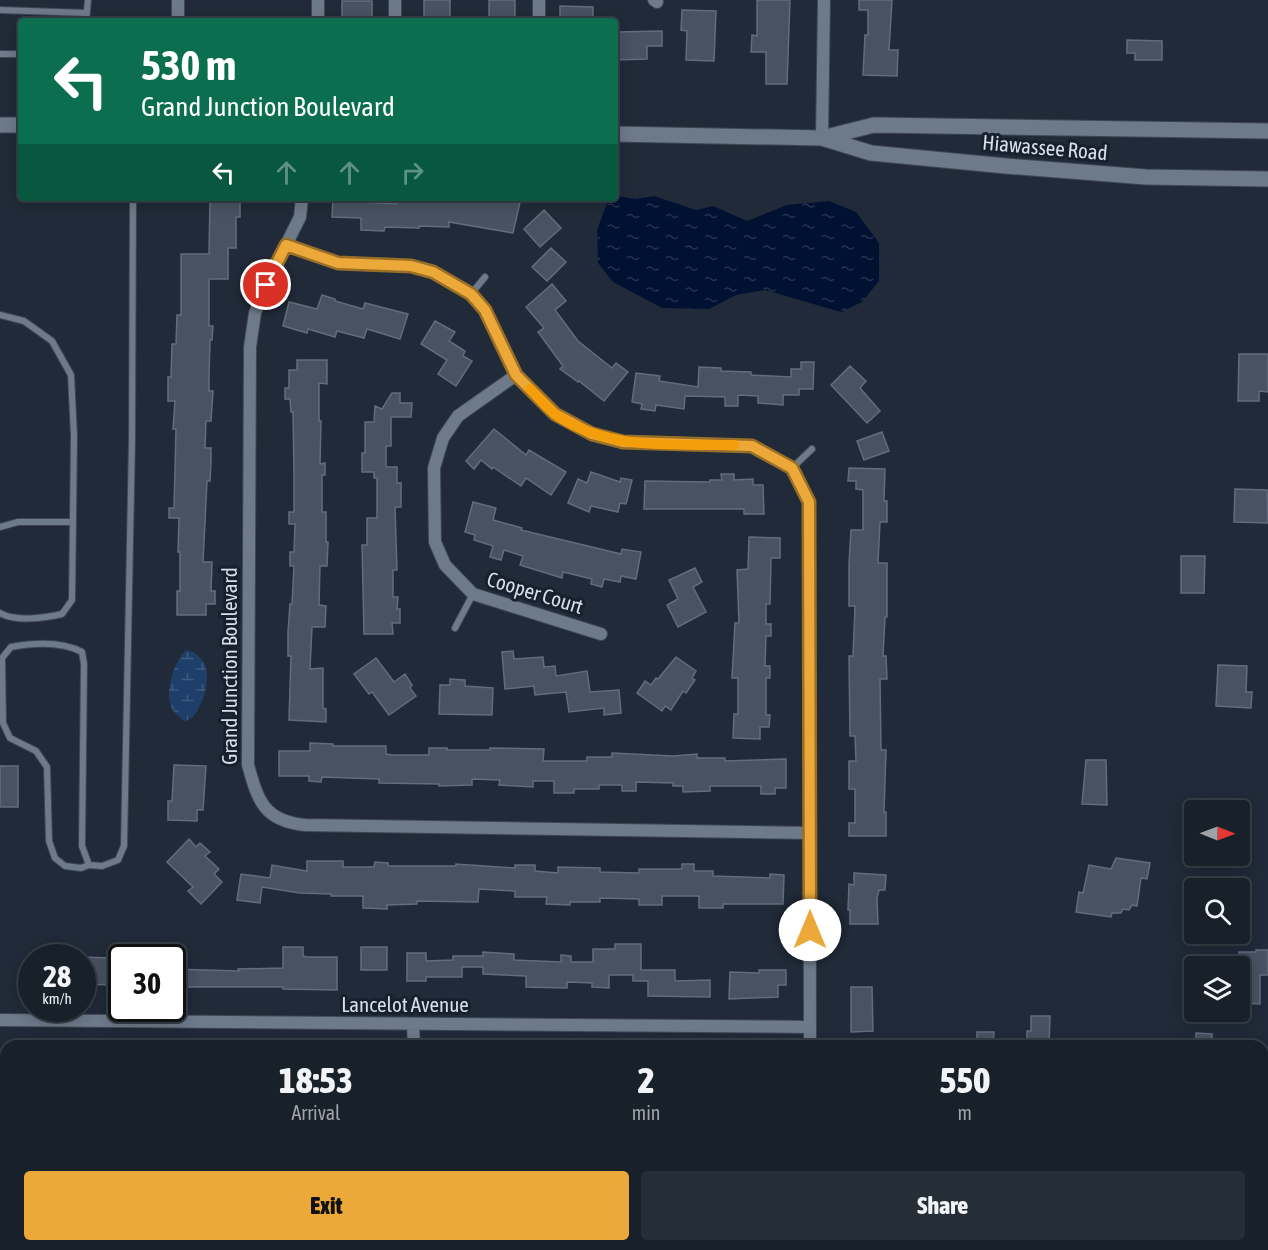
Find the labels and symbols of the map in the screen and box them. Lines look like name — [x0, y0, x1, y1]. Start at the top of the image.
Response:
street label: Hiawassee Road — [981, 130, 1109, 164]
pin — [240, 259, 291, 310]
street label: Cooper Court — [484, 566, 586, 618]
street label: Grand Junction Boulevard — [217, 567, 241, 765]
north arrow — [1184, 800, 1250, 866]
position arrow — [778, 898, 842, 962]
speed limit sign: 30 — [108, 944, 186, 1022]
street label: Lancelot Avenue — [341, 992, 469, 1016]

